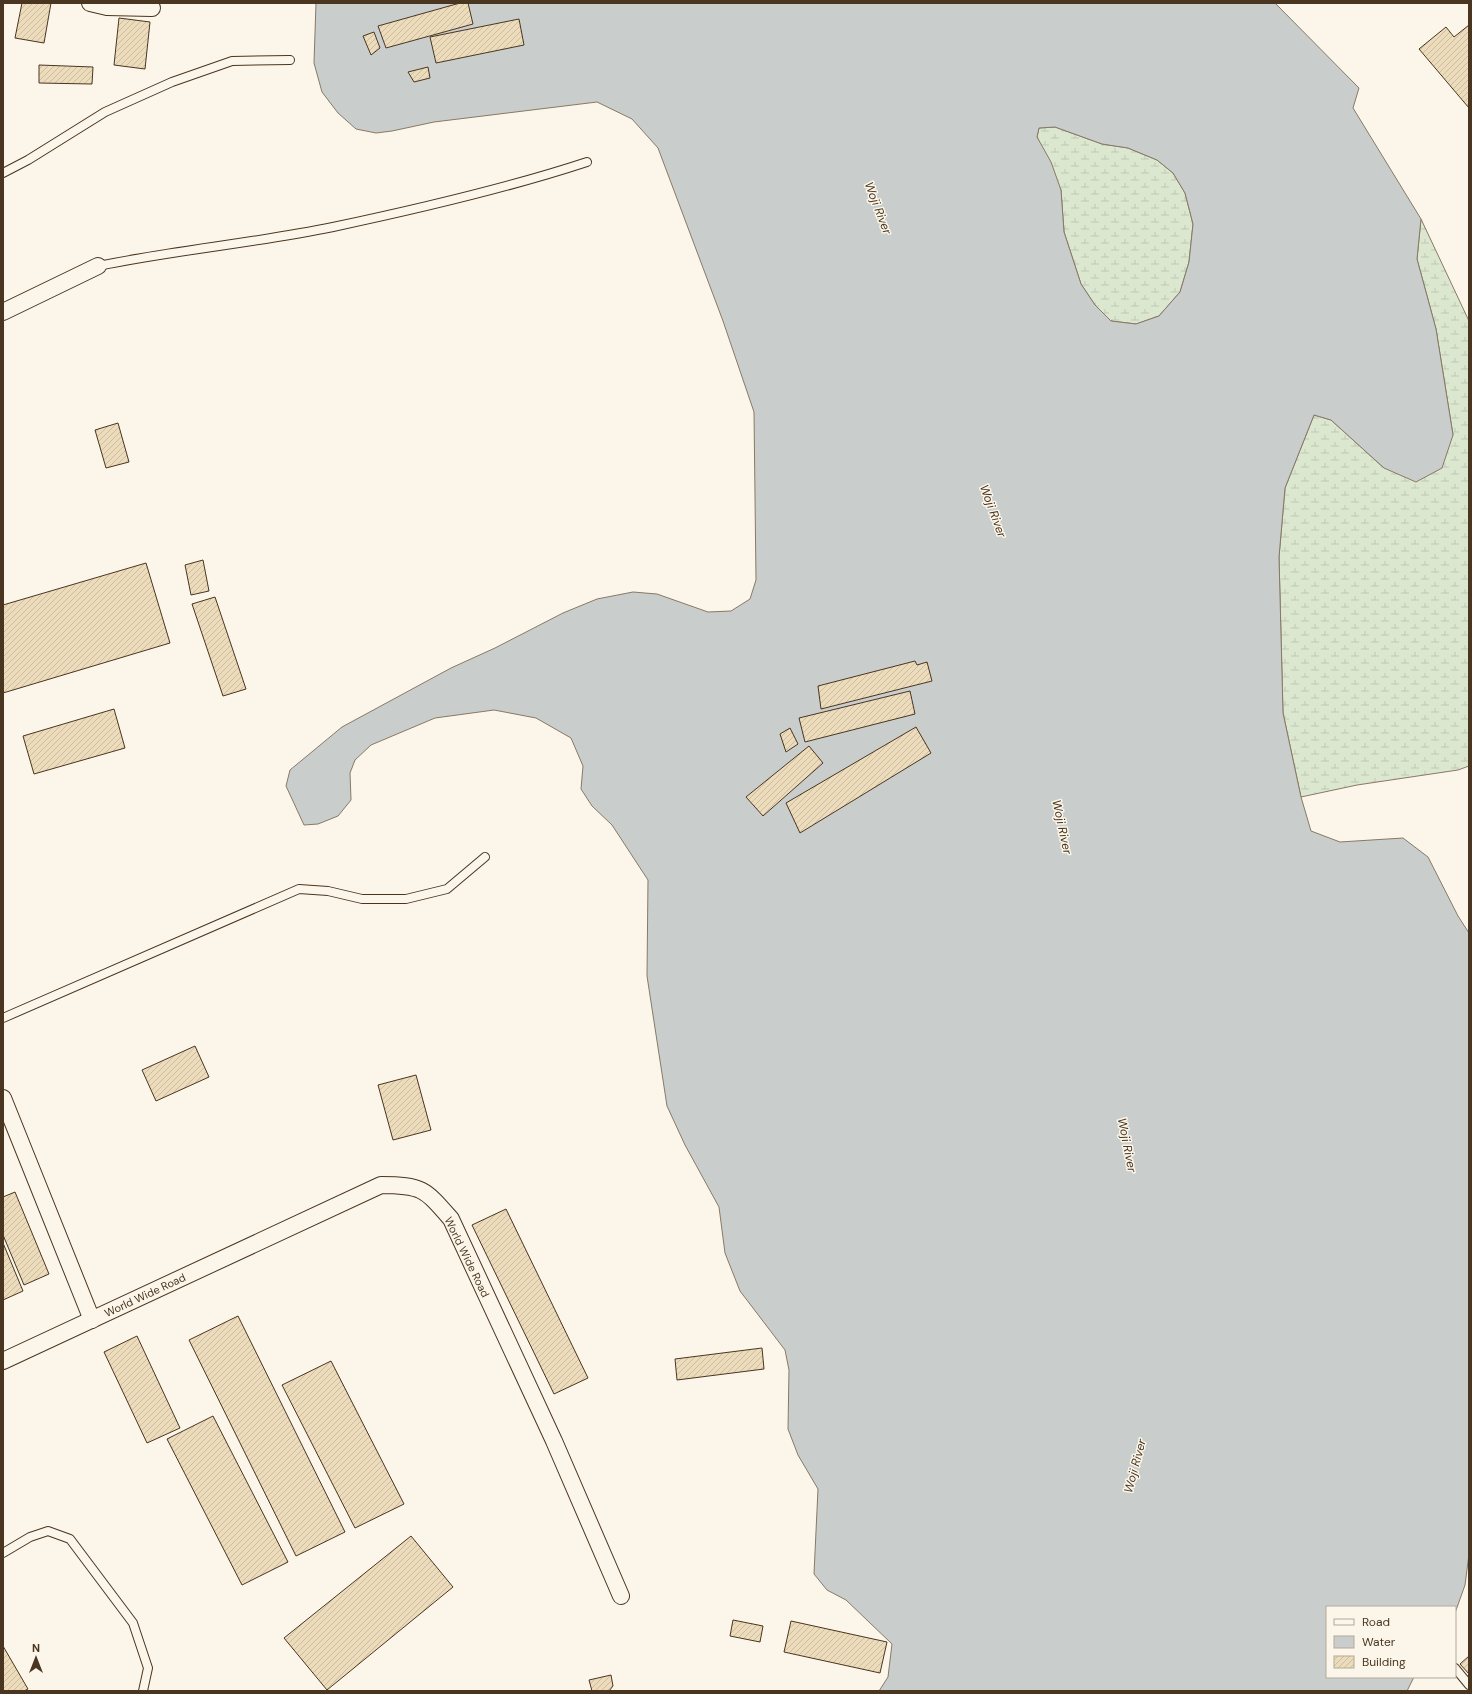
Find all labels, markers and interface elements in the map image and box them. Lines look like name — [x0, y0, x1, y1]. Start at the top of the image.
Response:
water label: Woji River — [861, 179, 896, 237]
water label: Woji River — [976, 482, 1010, 540]
water label: Woji River — [1048, 798, 1076, 856]
water label: Woji River — [1114, 1116, 1140, 1174]
street label: World Wide Road — [441, 1214, 493, 1300]
street label: World Wide Road — [102, 1270, 188, 1320]
water label: Woji River — [1120, 1437, 1150, 1495]
legend — [1326, 1606, 1456, 1678]
text: Road — [1362, 1614, 1390, 1630]
text: Water — [1362, 1634, 1396, 1650]
north arrow — [16, 1638, 56, 1678]
text: N — [32, 1641, 40, 1655]
text: Building — [1362, 1654, 1406, 1670]

